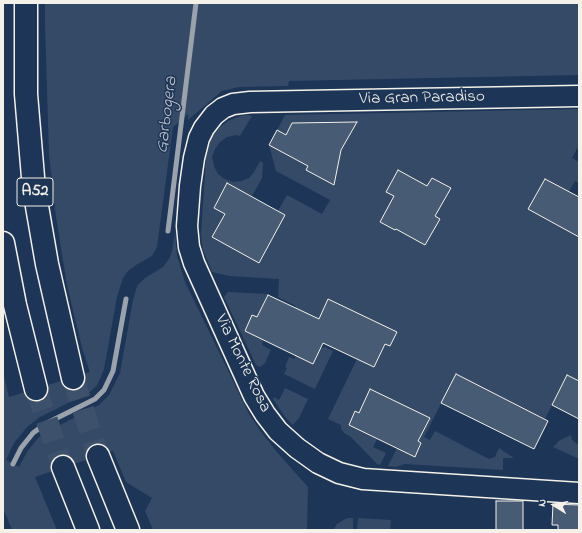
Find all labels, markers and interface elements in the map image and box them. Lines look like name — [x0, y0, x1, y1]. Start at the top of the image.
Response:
water label: Garbogera — [153, 76, 183, 154]
street label: Via Gran Paradiso — [359, 88, 485, 110]
road number: A52 — [17, 178, 53, 206]
street label: Via Monte Rosa — [209, 312, 275, 416]
north arrow — [534, 485, 574, 525]
text: N — [534, 498, 551, 508]

